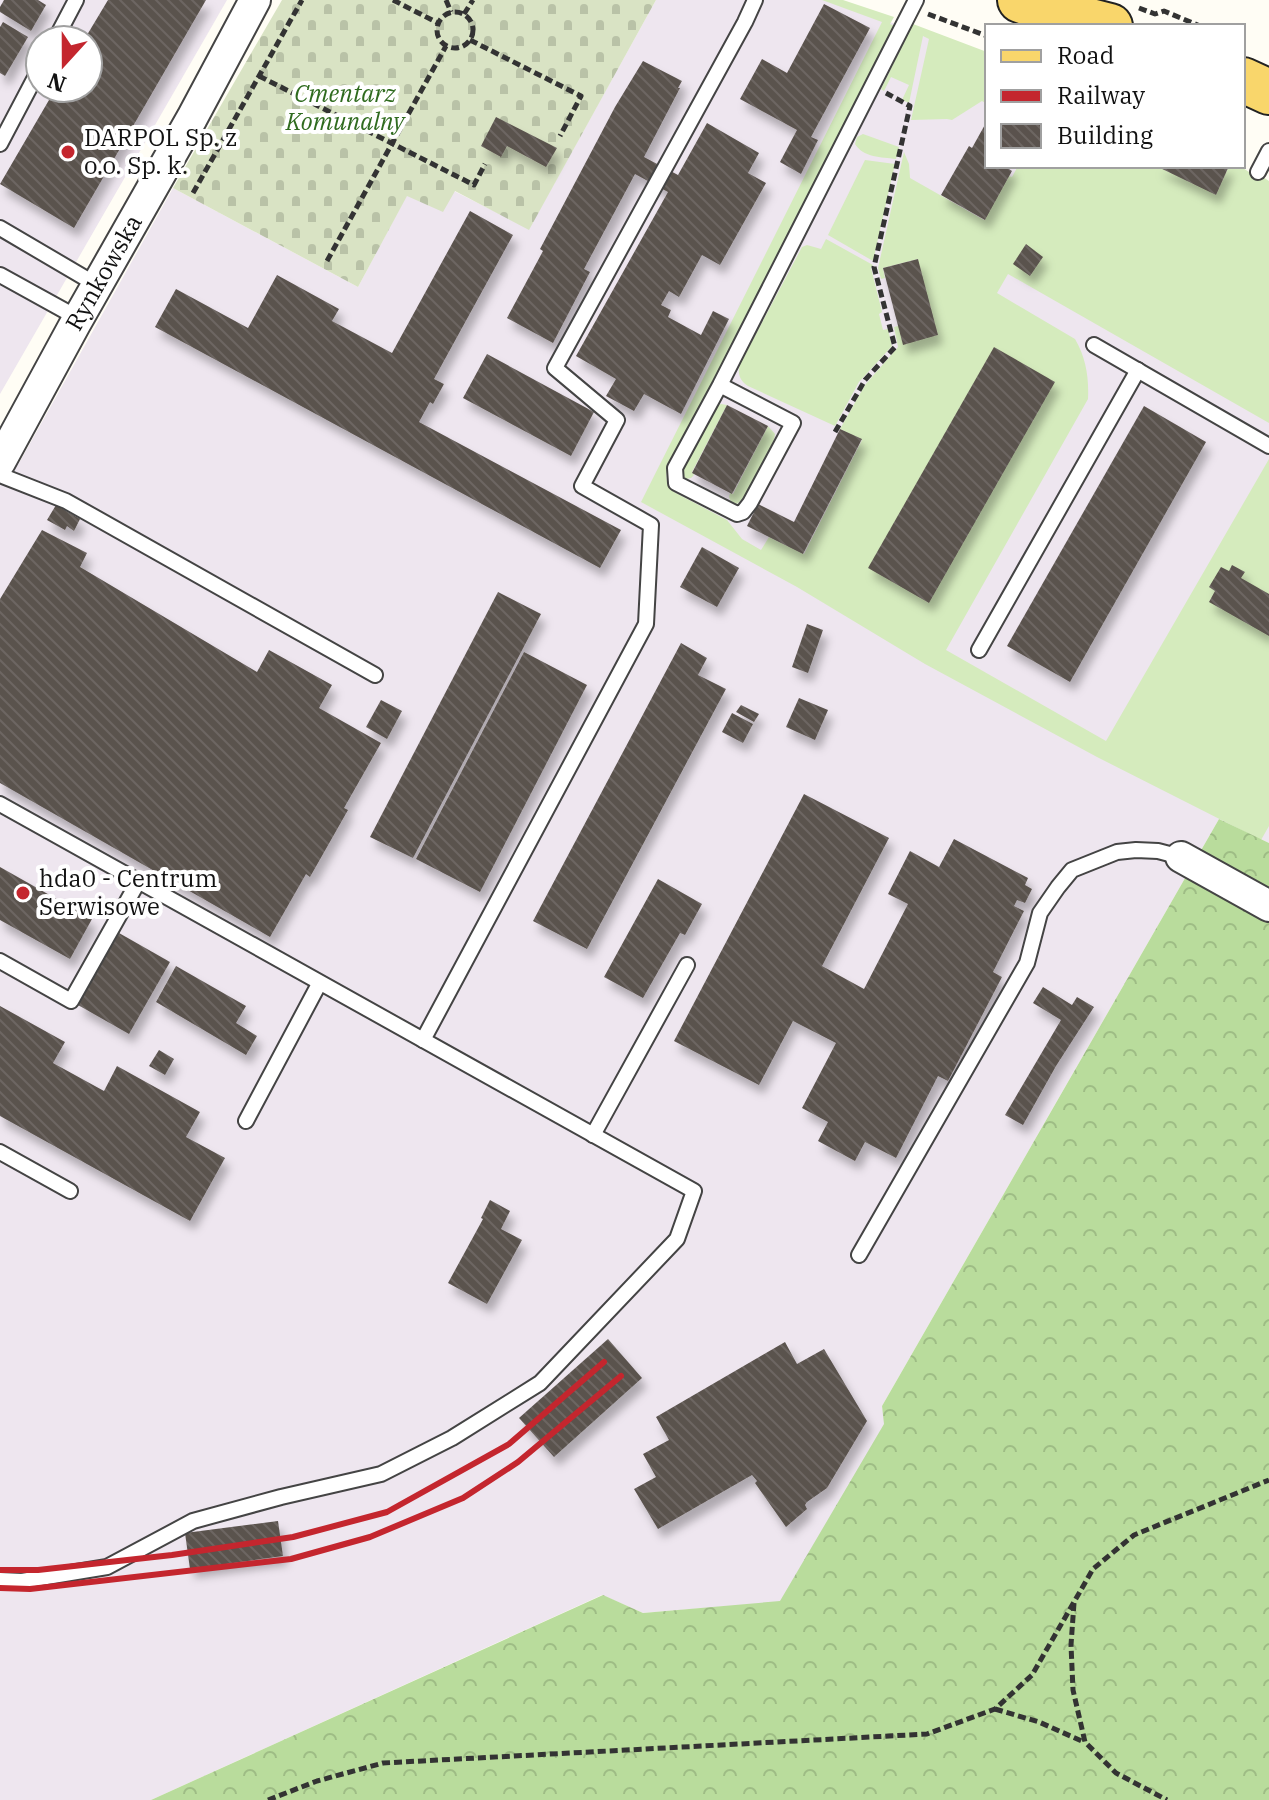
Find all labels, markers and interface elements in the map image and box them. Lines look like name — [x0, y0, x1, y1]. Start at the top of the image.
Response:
north arrow — [24, 24, 104, 104]
legend — [985, 24, 1245, 168]
text: Road — [1057, 39, 1114, 71]
text: N — [43, 66, 70, 100]
park label: Cmentarz Komunalny — [285, 77, 406, 137]
text: Railway — [1057, 79, 1145, 111]
text: Building — [1057, 119, 1153, 151]
place label: DARPOL Sp. z o.o. Sp. k. — [84, 121, 237, 181]
marker: DARPOL Sp. z o.o. Sp. k. — [59, 143, 77, 161]
street label: Rynkowska — [58, 208, 149, 336]
place label: hda0 - Centrum Serwisowe — [39, 862, 218, 922]
marker: hda0 - Centrum Serwisowe — [14, 884, 32, 902]

